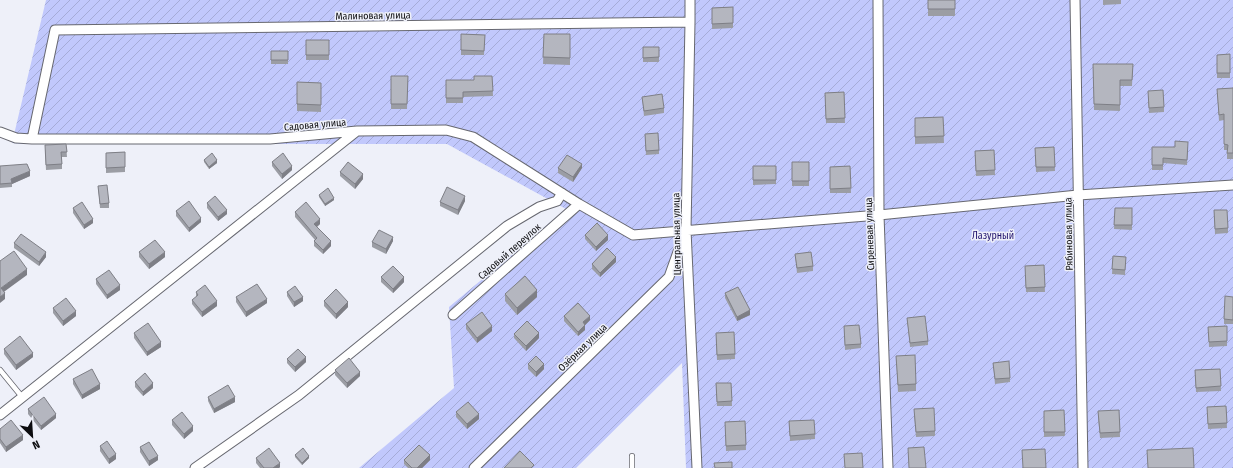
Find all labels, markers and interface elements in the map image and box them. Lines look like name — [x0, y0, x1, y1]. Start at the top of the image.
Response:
street label: Малиновая улица — [335, 9, 411, 23]
street label: Садовая улица — [284, 116, 347, 134]
street label: Центральная улица — [670, 192, 684, 276]
street label: Сиреневая улица — [863, 197, 877, 271]
street label: Рябиновая улица — [1062, 197, 1076, 271]
street label: Садовый переулок — [476, 221, 544, 282]
park label: Лазурный — [972, 230, 1014, 242]
street label: Озёрная улица — [556, 321, 610, 374]
north arrow — [12, 416, 52, 456]
text: N — [30, 437, 42, 452]

